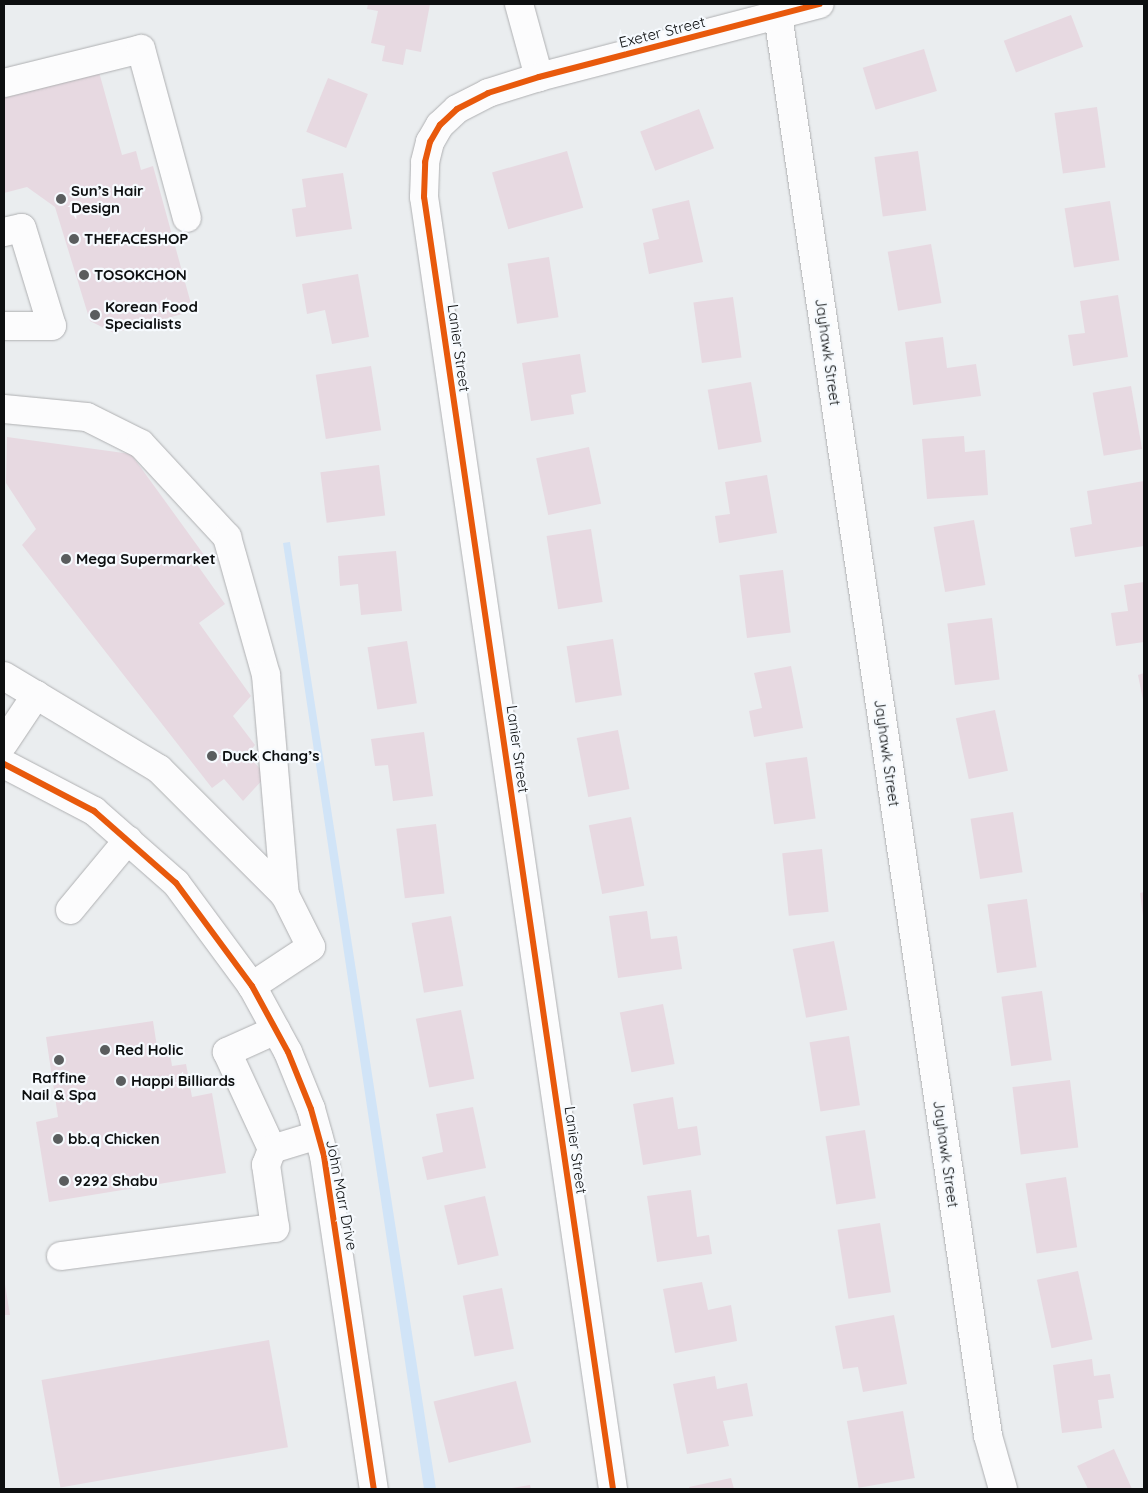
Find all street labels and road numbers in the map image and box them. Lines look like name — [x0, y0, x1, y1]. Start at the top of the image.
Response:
street label: Exeter Street — [617, 13, 707, 51]
street label: Jayhawk Street — [812, 297, 844, 407]
street label: Lanier Street — [444, 303, 474, 393]
street label: Jayhawk Street — [871, 698, 903, 808]
street label: Lanier Street — [503, 704, 533, 794]
street label: Jayhawk Street — [930, 1099, 962, 1209]
street label: Lanier Street — [561, 1105, 591, 1195]
street label: John Marr Drive — [322, 1138, 362, 1252]

